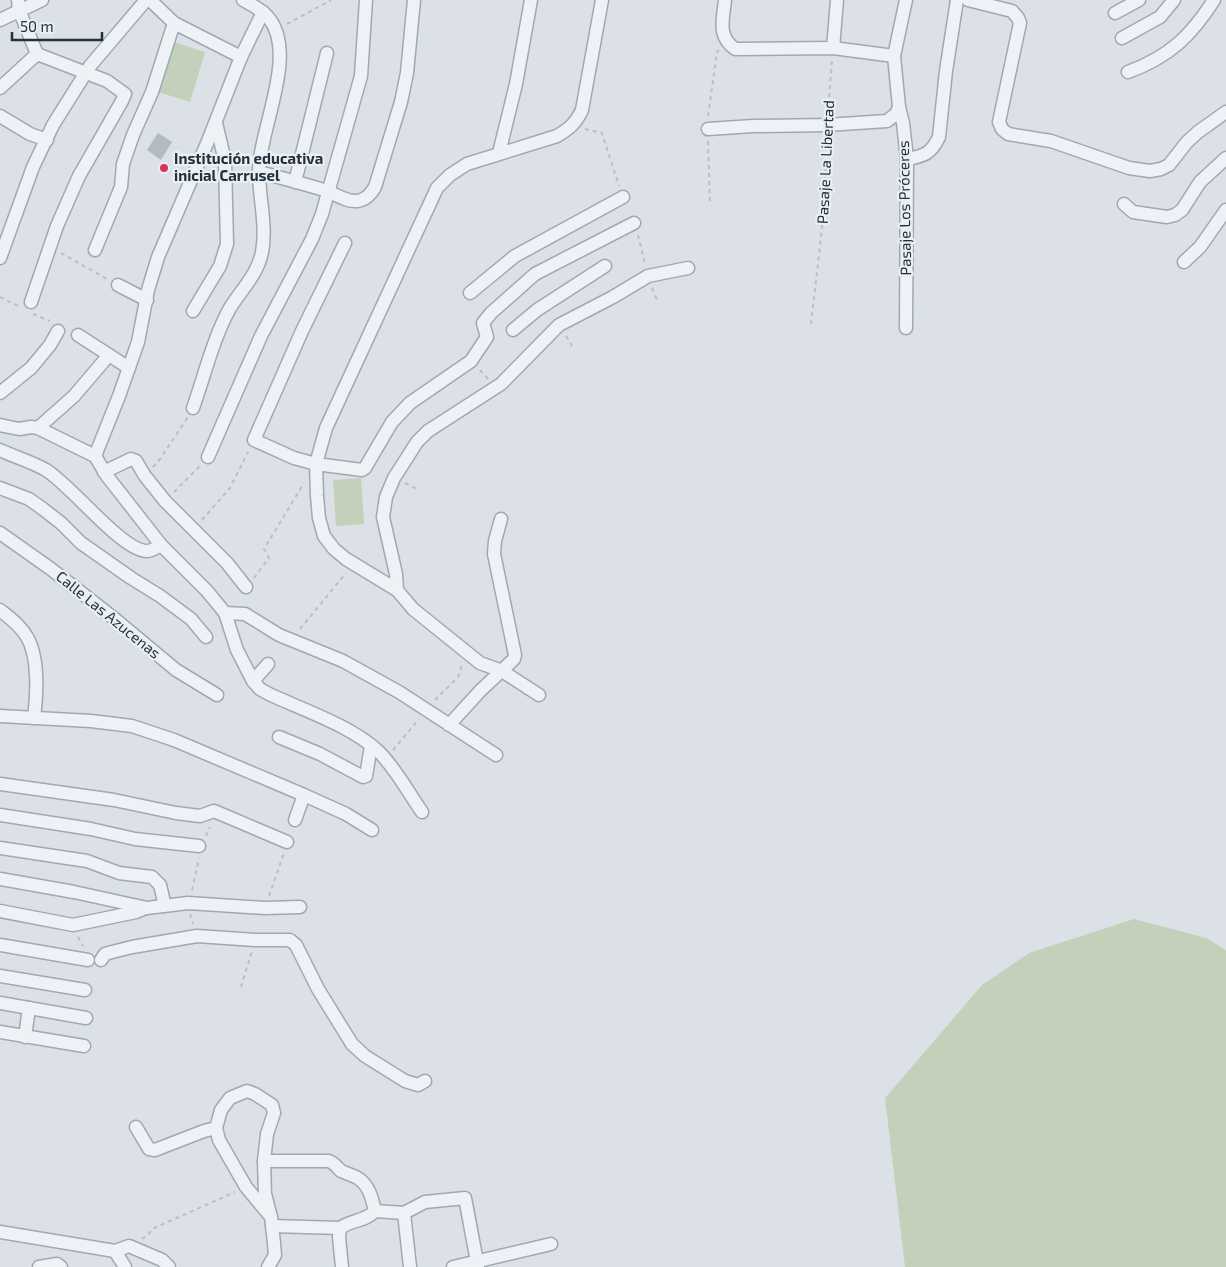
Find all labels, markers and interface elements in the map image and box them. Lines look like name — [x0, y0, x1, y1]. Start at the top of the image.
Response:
scale bar — [12, 10, 102, 42]
text: 50 m — [20, 17, 54, 35]
street label: Pasaje La Libertad — [813, 100, 838, 224]
street label: Pasaje Los Próceres — [894, 140, 915, 276]
place label: Institución educativa inicial Carrusel — [174, 149, 323, 184]
marker: Institución educativa inicial Carrusel — [158, 162, 170, 174]
street label: Calle Las Azucenas — [53, 567, 164, 662]

